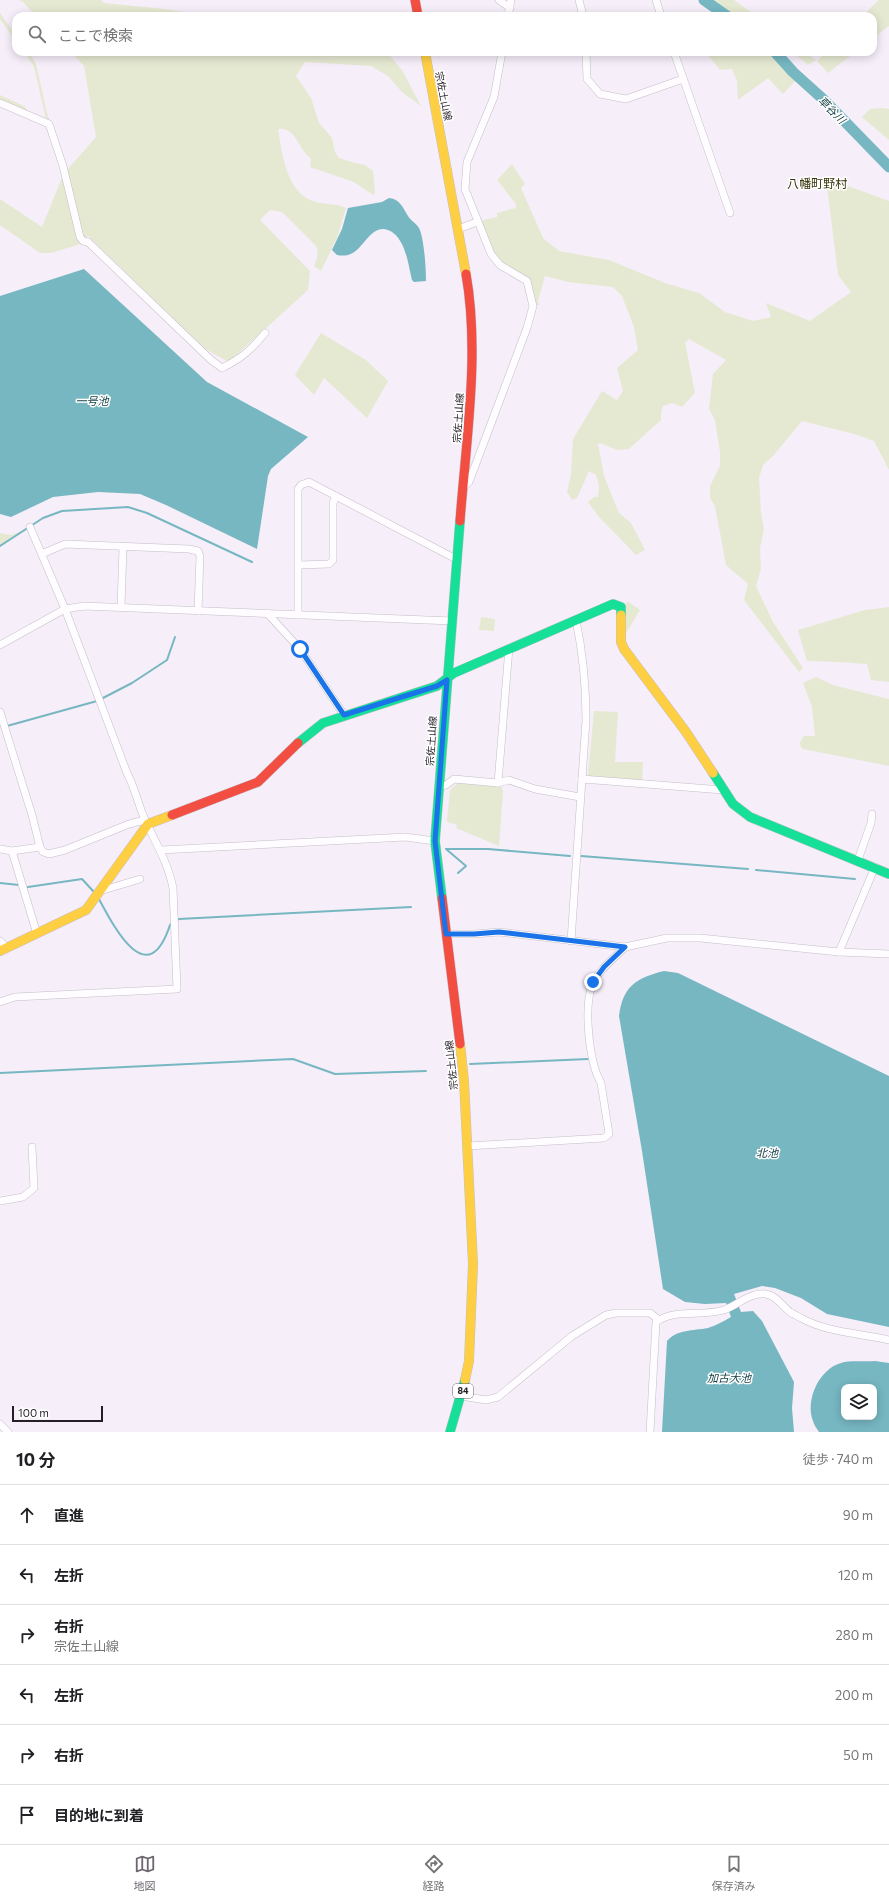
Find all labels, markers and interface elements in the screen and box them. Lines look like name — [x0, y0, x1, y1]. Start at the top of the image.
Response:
search box — [12, 12, 877, 56]
icon: search — [26, 23, 48, 45]
text: ここで検索 — [58, 26, 133, 44]
street label: 宗佐土山線 — [433, 70, 455, 122]
water label: 草谷川 — [816, 93, 849, 127]
district label: 八幡町野村 — [787, 176, 848, 190]
street label: 宗佐土山線 — [450, 393, 466, 443]
water label: 一号池 — [76, 394, 109, 407]
route start — [291, 640, 309, 658]
street label: 宗佐土山線 — [423, 716, 439, 766]
route end — [584, 973, 602, 991]
street label: 宗佐土山線 — [442, 1040, 460, 1090]
water label: 北池 — [756, 1146, 779, 1159]
water label: 加古大池 — [707, 1371, 752, 1384]
road number: 84 — [453, 1384, 473, 1398]
map controls — [841, 1384, 877, 1420]
button: layers — [841, 1384, 877, 1420]
scale bar — [12, 1404, 103, 1423]
text: 100 m — [18, 1406, 49, 1419]
text: 10 分 — [16, 1449, 55, 1470]
text: 徒歩 · 740 m — [803, 1451, 873, 1467]
icon: ahead — [16, 1504, 38, 1526]
text: 直進 — [54, 1506, 84, 1524]
text: 90 m — [843, 1507, 873, 1523]
icon: left — [16, 1564, 38, 1586]
text: 左折 — [54, 1566, 84, 1584]
text: 120 m — [838, 1567, 873, 1583]
text: 右折 — [54, 1617, 84, 1635]
icon: right — [16, 1624, 38, 1646]
text: 280 m — [836, 1627, 873, 1643]
text: 宗佐土山線 — [54, 1638, 119, 1654]
icon: left — [16, 1684, 38, 1706]
text: 左折 — [54, 1686, 84, 1704]
text: 200 m — [835, 1687, 873, 1703]
icon: right — [16, 1744, 38, 1766]
text: 右折 — [54, 1746, 84, 1764]
text: 50 m — [843, 1747, 873, 1763]
icon: arrive — [16, 1804, 38, 1826]
text: 目的地に到着 — [54, 1806, 144, 1824]
tab: 地図 — [134, 1853, 156, 1893]
tab: 経路 — [423, 1853, 445, 1893]
tab: 保存済み — [712, 1853, 756, 1893]

